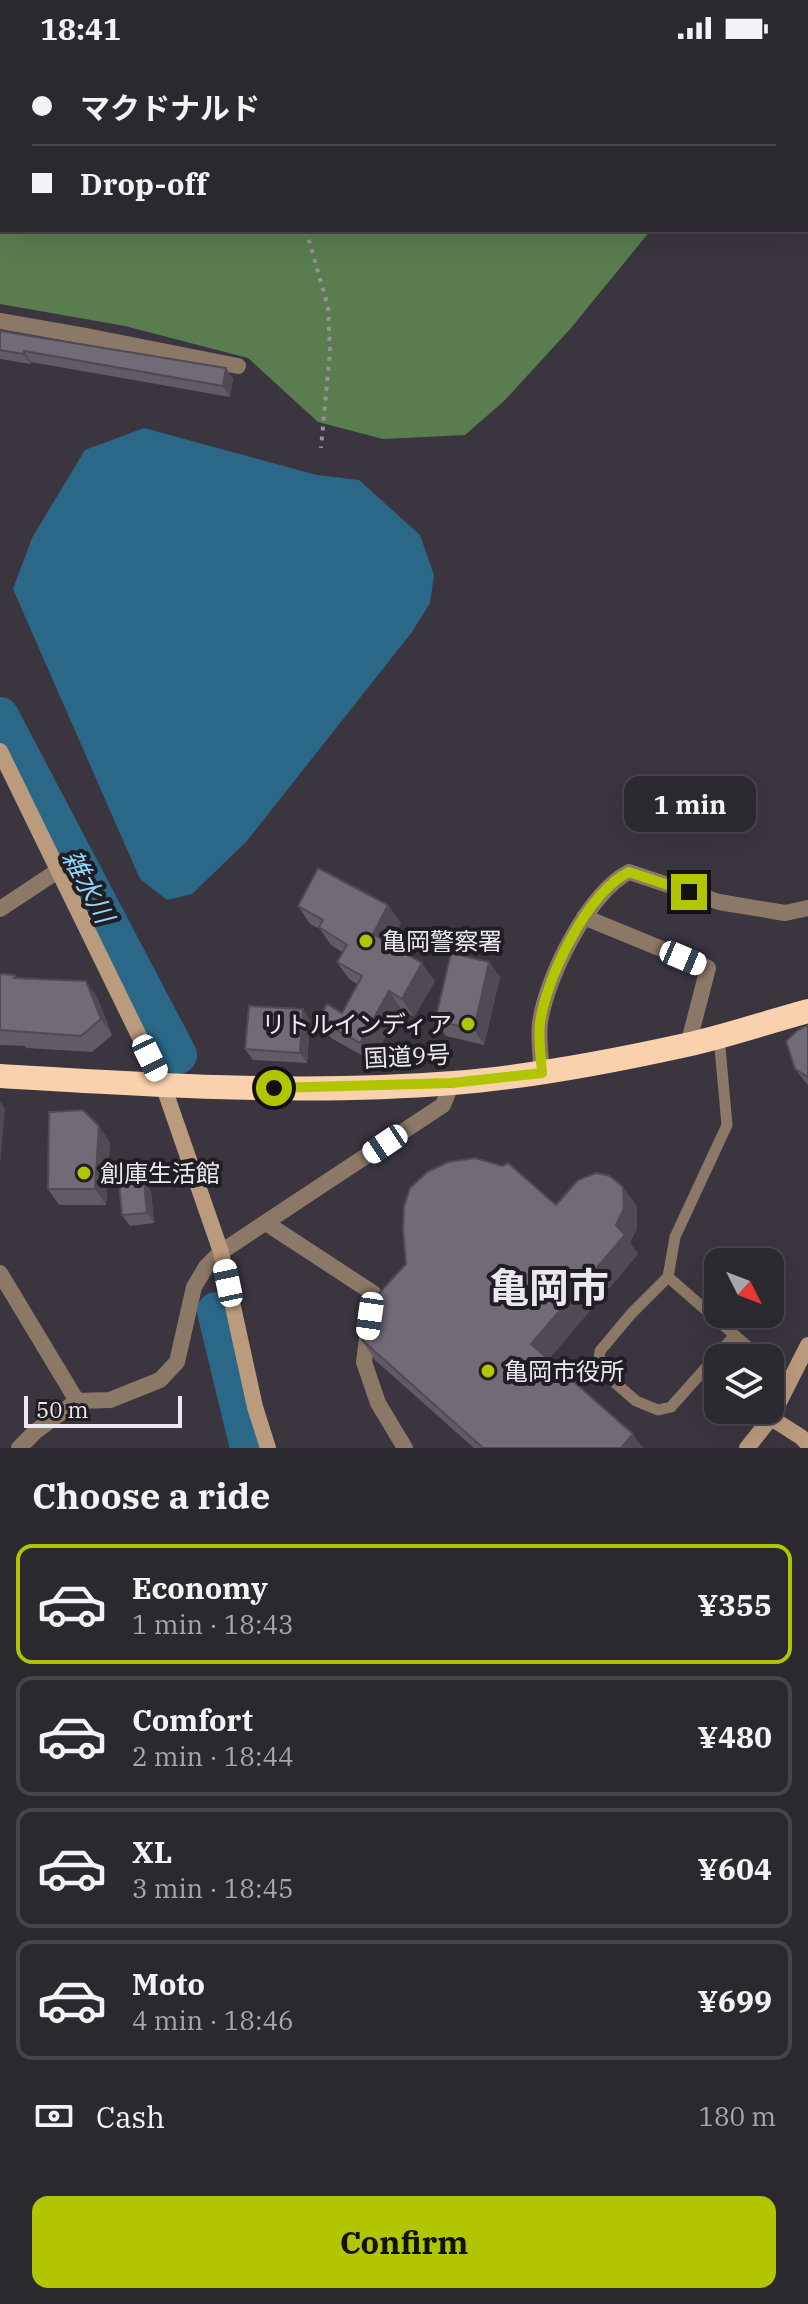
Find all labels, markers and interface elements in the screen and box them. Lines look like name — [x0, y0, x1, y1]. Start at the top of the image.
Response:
text: 18:41 — [40, 9, 121, 48]
text: マクドナルド — [80, 88, 260, 127]
text: Drop-off — [80, 164, 208, 203]
callout: 1 min — [623, 776, 755, 832]
text: 1 min — [654, 787, 726, 821]
water label: 雑水川 — [56, 844, 124, 931]
route end — [671, 874, 707, 910]
place label: 亀岡警察署 — [382, 925, 502, 957]
marker: 亀岡警察署 — [357, 932, 375, 950]
car — [656, 938, 710, 978]
place label: リトルインディア — [262, 1008, 452, 1040]
marker: リトルインディア — [459, 1015, 477, 1033]
car — [129, 1031, 171, 1085]
street label: 国道9号 — [363, 1038, 451, 1074]
route start — [256, 1070, 292, 1106]
car — [358, 1121, 412, 1167]
place label: 創庫生活館 — [100, 1157, 220, 1189]
marker: 創庫生活館 — [75, 1164, 93, 1182]
north arrow — [704, 1248, 784, 1328]
map controls — [704, 1248, 784, 1424]
car — [211, 1257, 245, 1309]
district label: 亀岡市 — [489, 1261, 609, 1313]
car — [355, 1291, 385, 1341]
button: layers — [704, 1344, 784, 1424]
place label: 亀岡市役所 — [504, 1355, 624, 1387]
marker: 亀岡市役所 — [479, 1362, 497, 1380]
scale bar — [24, 1392, 182, 1428]
text: 50 m — [36, 1395, 88, 1424]
text: Choose a ride — [32, 1472, 271, 1519]
icon: car — [36, 1568, 108, 1640]
text: Economy — [132, 1568, 268, 1607]
text: ¥355 — [698, 1585, 772, 1624]
text: 1 min · 18:43 — [132, 1607, 294, 1641]
icon: car — [36, 1700, 108, 1772]
text: Comfort — [132, 1700, 253, 1739]
text: ¥480 — [698, 1717, 772, 1756]
text: 2 min · 18:44 — [132, 1739, 294, 1773]
icon: car — [36, 1832, 108, 1904]
text: XL — [132, 1832, 172, 1871]
text: ¥604 — [698, 1849, 772, 1888]
text: 3 min · 18:45 — [132, 1871, 294, 1905]
icon: car — [36, 1964, 108, 2036]
text: Moto — [132, 1964, 205, 2003]
text: ¥699 — [698, 1981, 772, 2020]
text: 4 min · 18:46 — [132, 2003, 294, 2037]
icon: cash — [32, 2094, 76, 2138]
text: Cash — [96, 2097, 165, 2136]
text: 180 m — [698, 2099, 776, 2133]
button: Confirm — [32, 2196, 776, 2288]

